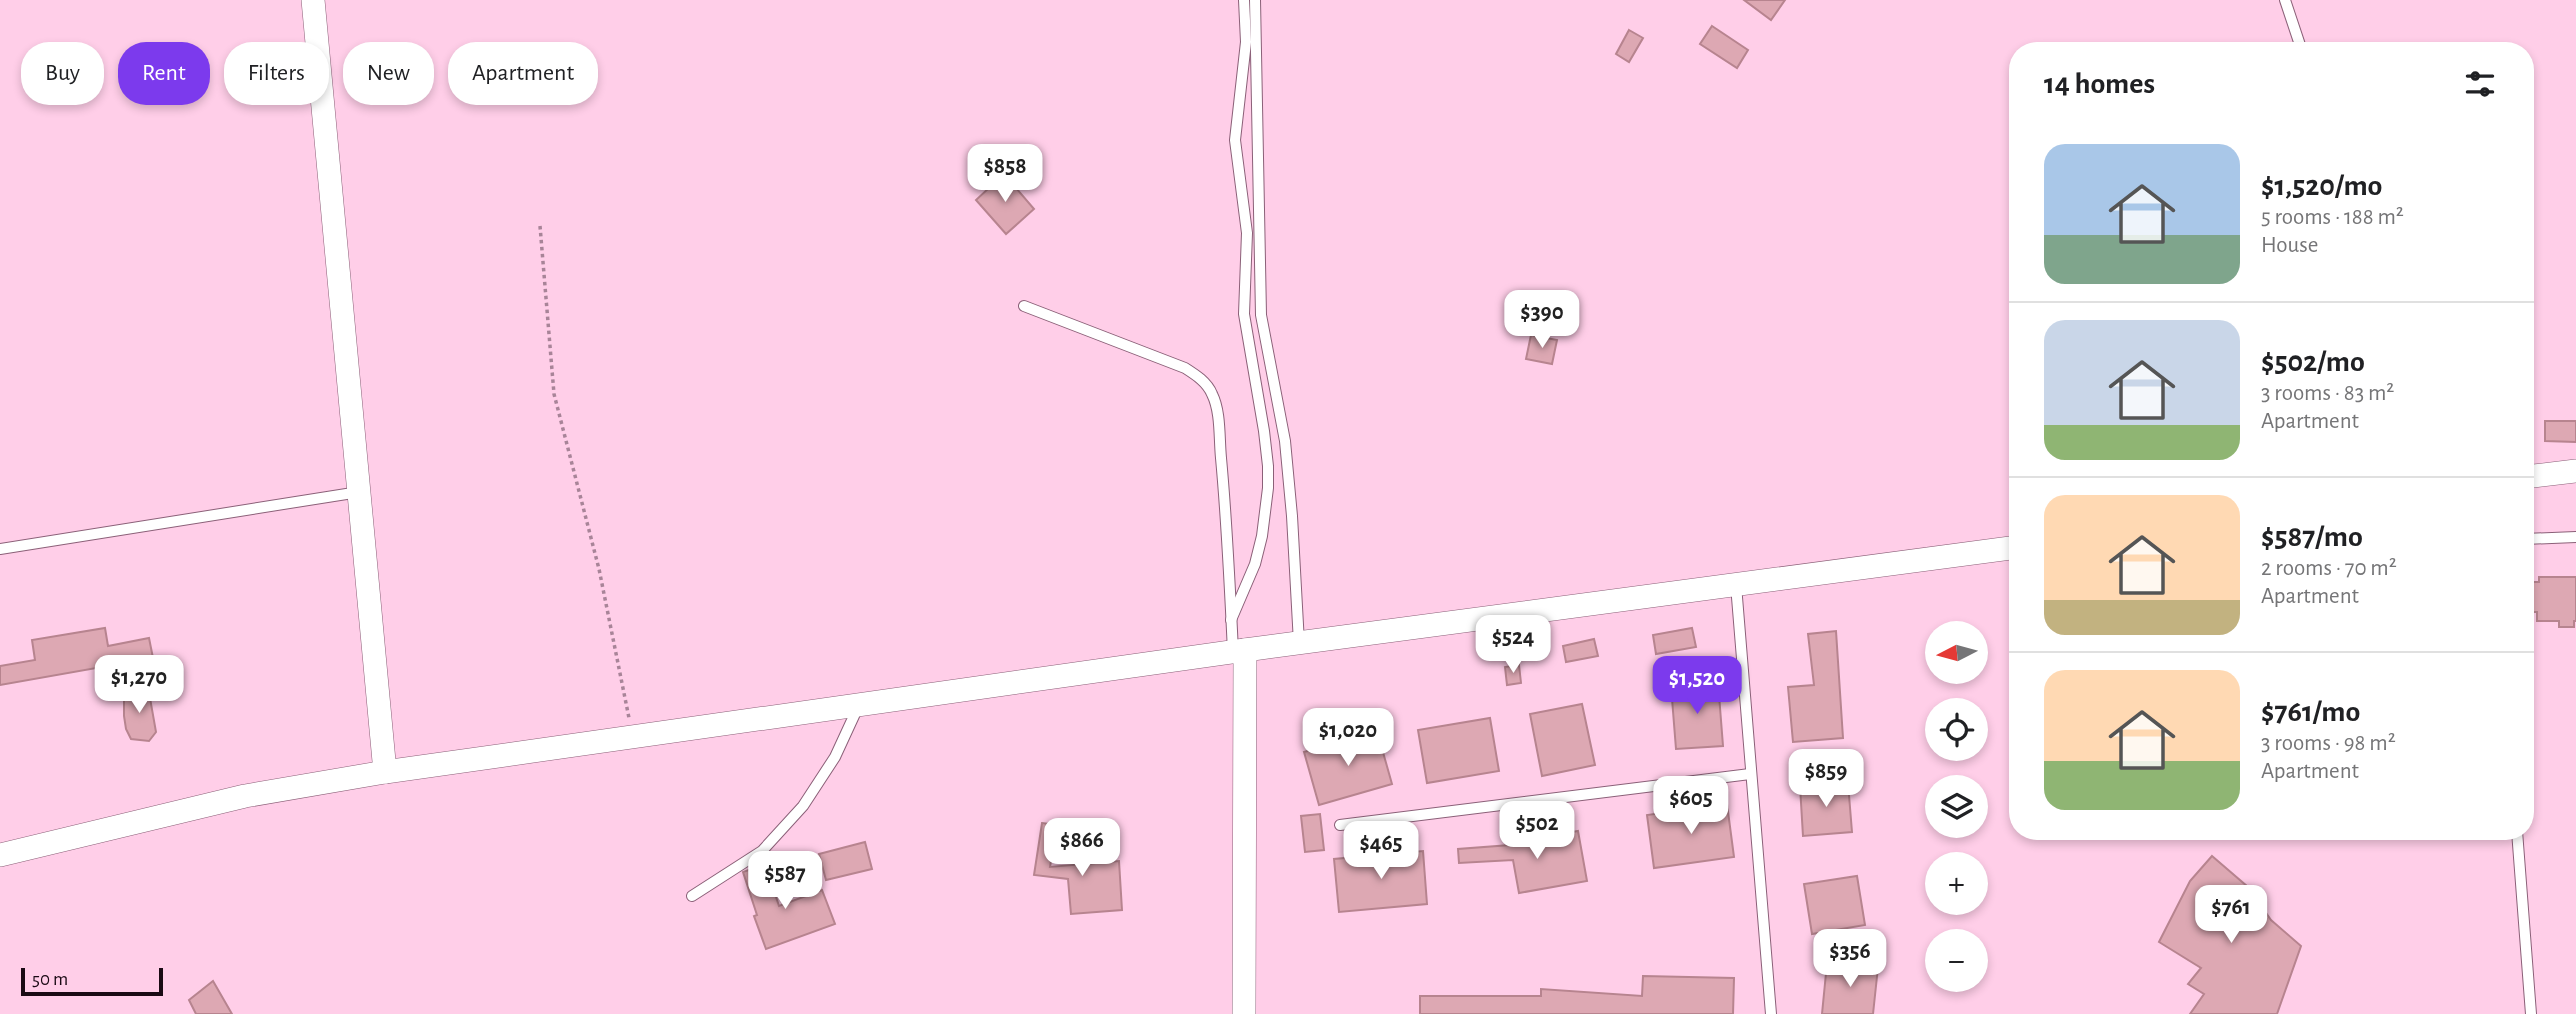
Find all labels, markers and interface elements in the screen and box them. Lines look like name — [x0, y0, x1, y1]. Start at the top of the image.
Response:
chip: Buy — [21, 42, 104, 105]
chip: Rent — [118, 42, 210, 105]
chip: Filters — [224, 42, 329, 105]
chip: New — [343, 42, 434, 105]
chip: Apartment — [448, 42, 598, 105]
icon: filters — [2461, 65, 2499, 103]
text: 14 homes — [2044, 69, 2155, 99]
pin: $858 — [964, 144, 1046, 204]
text: $858 — [984, 155, 1026, 178]
text: $1,520/mo — [2261, 171, 2382, 201]
icon: home — [2100, 172, 2184, 256]
text: 5 rooms · 188 m² — [2261, 206, 2404, 229]
text: House — [2261, 234, 2318, 257]
pin: $390 — [1501, 290, 1583, 350]
text: $390 — [1520, 301, 1564, 324]
text: $502/mo — [2261, 347, 2365, 377]
icon: home — [2100, 348, 2184, 432]
text: 3 rooms · 83 m² — [2261, 382, 2394, 405]
text: Apartment — [2261, 410, 2359, 433]
text: $587/mo — [2261, 522, 2363, 552]
icon: home — [2100, 523, 2184, 607]
text: 2 rooms · 70 m² — [2261, 557, 2397, 580]
text: Apartment — [2261, 585, 2359, 608]
pin: $524 — [1472, 616, 1554, 675]
north arrow — [1925, 621, 1988, 684]
map controls — [1925, 621, 1988, 992]
text: $524 — [1492, 626, 1534, 649]
pin: $1,270 — [82, 656, 196, 715]
pin: $1,520 — [1640, 656, 1754, 716]
text: $1,270 — [111, 666, 167, 689]
text: $1,520 — [1669, 667, 1725, 690]
text: $761/mo — [2261, 697, 2360, 727]
button: locate — [1925, 698, 1988, 761]
icon: home — [2100, 698, 2184, 782]
pin: $1,020 — [1291, 708, 1405, 768]
text: $1,020 — [1319, 719, 1377, 742]
text: 3 rooms · 98 m² — [2261, 732, 2396, 755]
pin: $859 — [1785, 750, 1867, 809]
text: $859 — [1805, 760, 1847, 783]
text: Apartment — [2261, 760, 2359, 783]
button: layers — [1925, 775, 1988, 838]
pin: $605 — [1650, 776, 1732, 836]
text: $605 — [1669, 787, 1713, 810]
pin: $502 — [1496, 802, 1578, 861]
text: $502 — [1515, 812, 1559, 835]
pin: $866 — [1041, 818, 1123, 878]
pin: $465 — [1340, 822, 1422, 881]
text: $866 — [1060, 829, 1104, 852]
text: $465 — [1360, 832, 1402, 855]
pin: $587 — [744, 852, 826, 911]
button: + — [1925, 852, 1988, 915]
text: $587 — [764, 862, 806, 885]
pin: $761 — [2190, 886, 2272, 945]
text: $761 — [2211, 896, 2251, 919]
button: − — [1925, 929, 1988, 992]
pin: $356 — [1809, 930, 1891, 989]
text: $356 — [1829, 940, 1871, 963]
scale bar — [21, 965, 163, 997]
text: 50 m — [32, 970, 68, 989]

